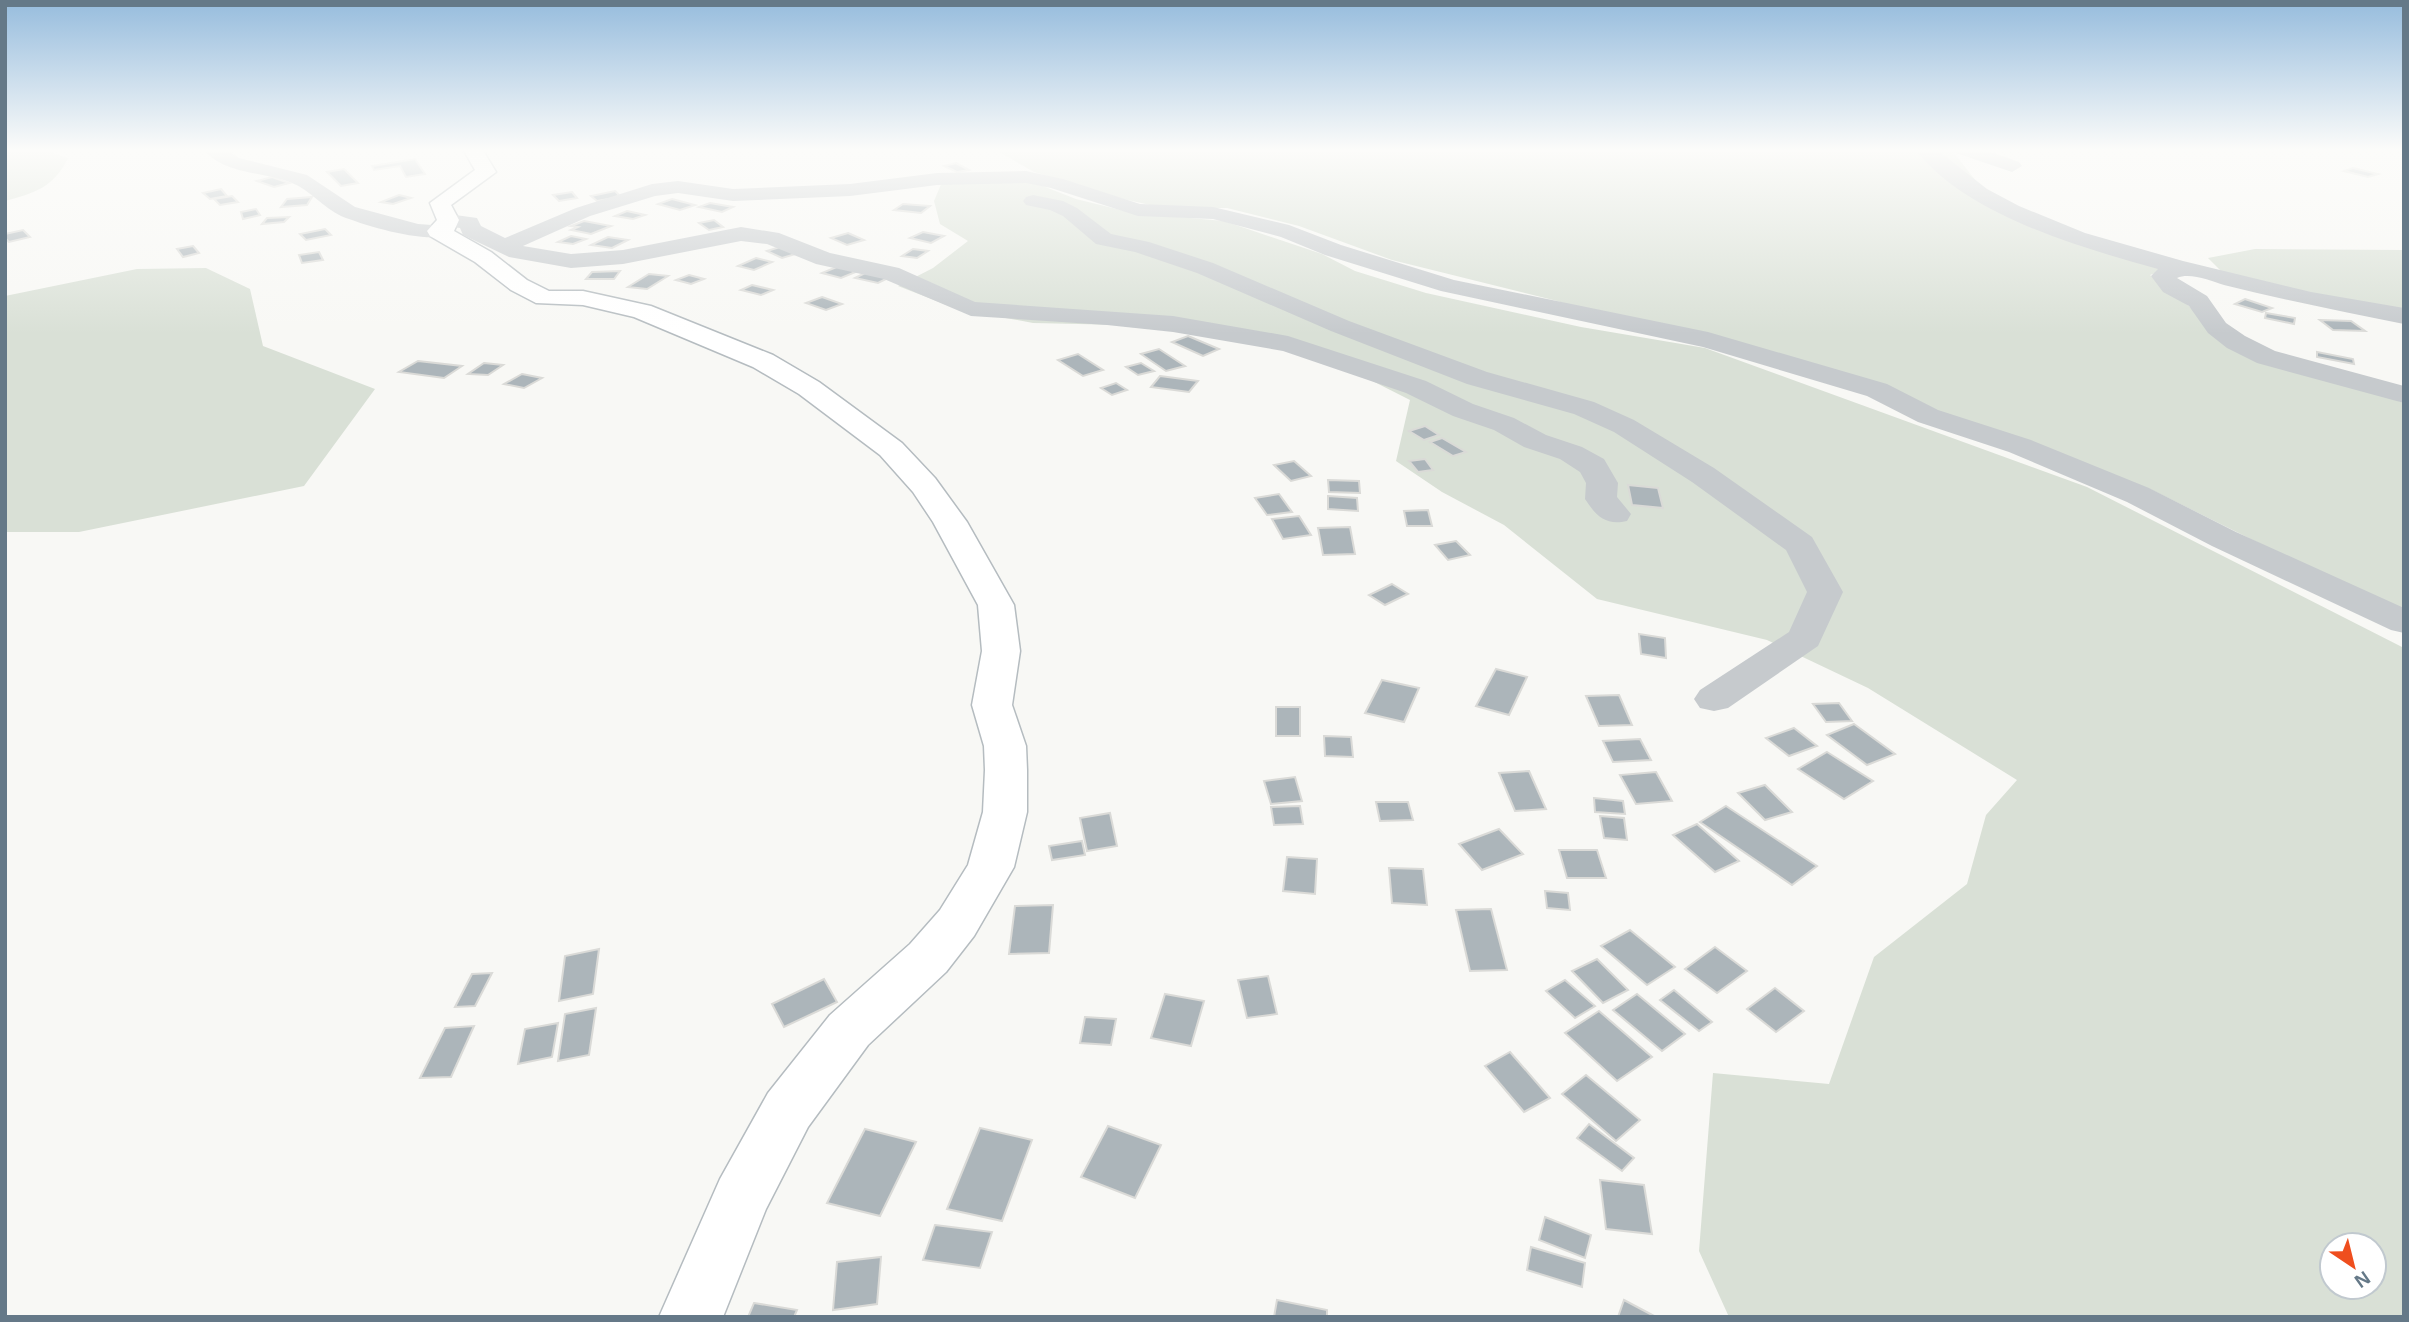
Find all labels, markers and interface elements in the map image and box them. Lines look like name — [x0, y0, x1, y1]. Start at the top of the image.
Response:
north arrow — [2318, 1231, 2388, 1301]
text: N — [2351, 1267, 2374, 1292]

